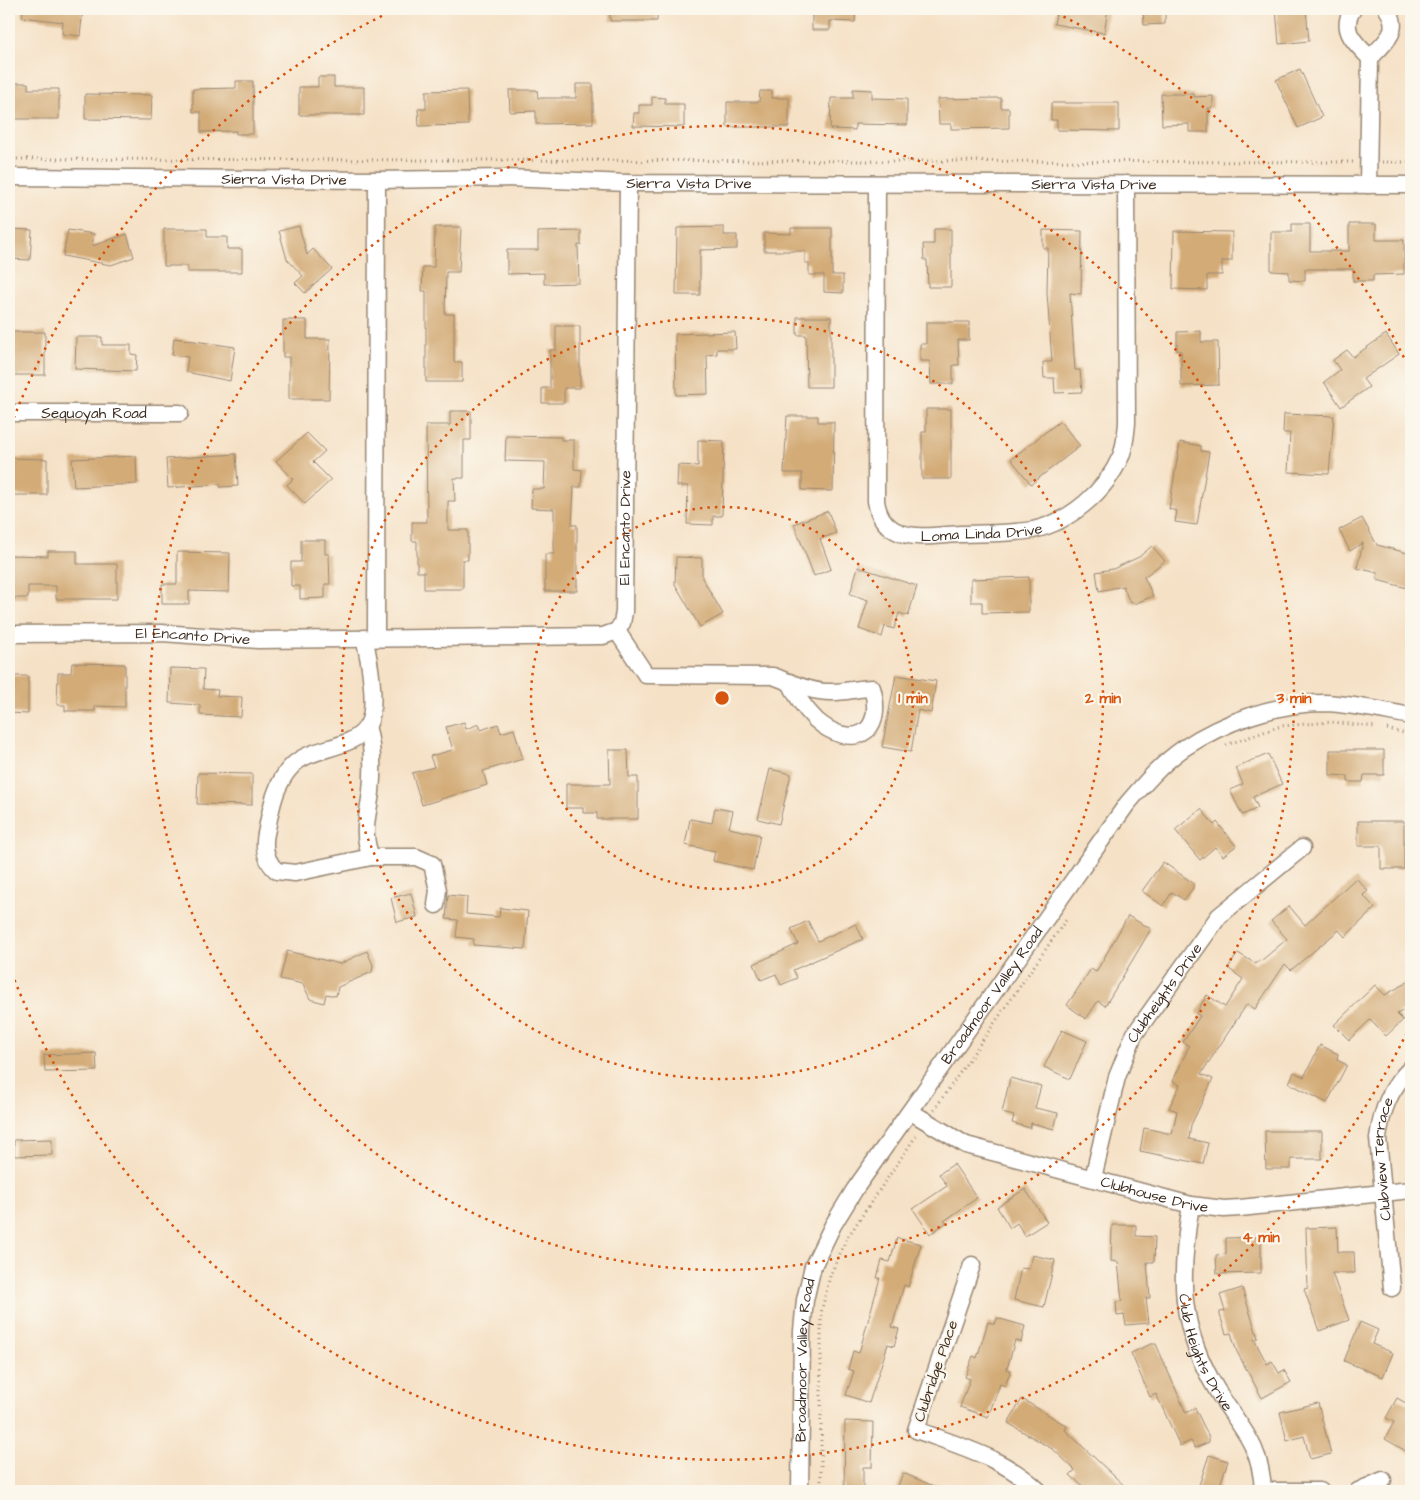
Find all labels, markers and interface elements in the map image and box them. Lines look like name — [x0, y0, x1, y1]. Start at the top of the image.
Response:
street label: Sierra Vista Drive — [221, 168, 347, 190]
street label: Sierra Vista Drive — [626, 172, 752, 194]
street label: Sierra Vista Drive — [1031, 174, 1157, 195]
street label: Sequoyah Road — [41, 403, 147, 425]
street label: El Encanto Drive — [614, 470, 636, 585]
street label: Loma Linda Drive — [921, 518, 1045, 547]
street label: El Encanto Drive — [135, 623, 251, 650]
text: 1 min — [898, 688, 928, 709]
text: 2 min — [1084, 688, 1122, 709]
text: 3 min — [1275, 688, 1312, 709]
centre of rings — [713, 689, 731, 707]
street label: Broadmoor Valley Road — [936, 922, 1048, 1068]
street label: Clubheights Drive — [1122, 939, 1207, 1045]
street label: Clubview Terrace — [1368, 1094, 1399, 1222]
street label: Clubhouse Drive — [1098, 1171, 1209, 1217]
text: 4 min — [1242, 1227, 1280, 1248]
street label: Broadmoor Valley Road — [790, 1276, 820, 1442]
street label: Club Heights Drive — [1174, 1293, 1238, 1415]
street label: Clubridge Place — [909, 1317, 964, 1425]

